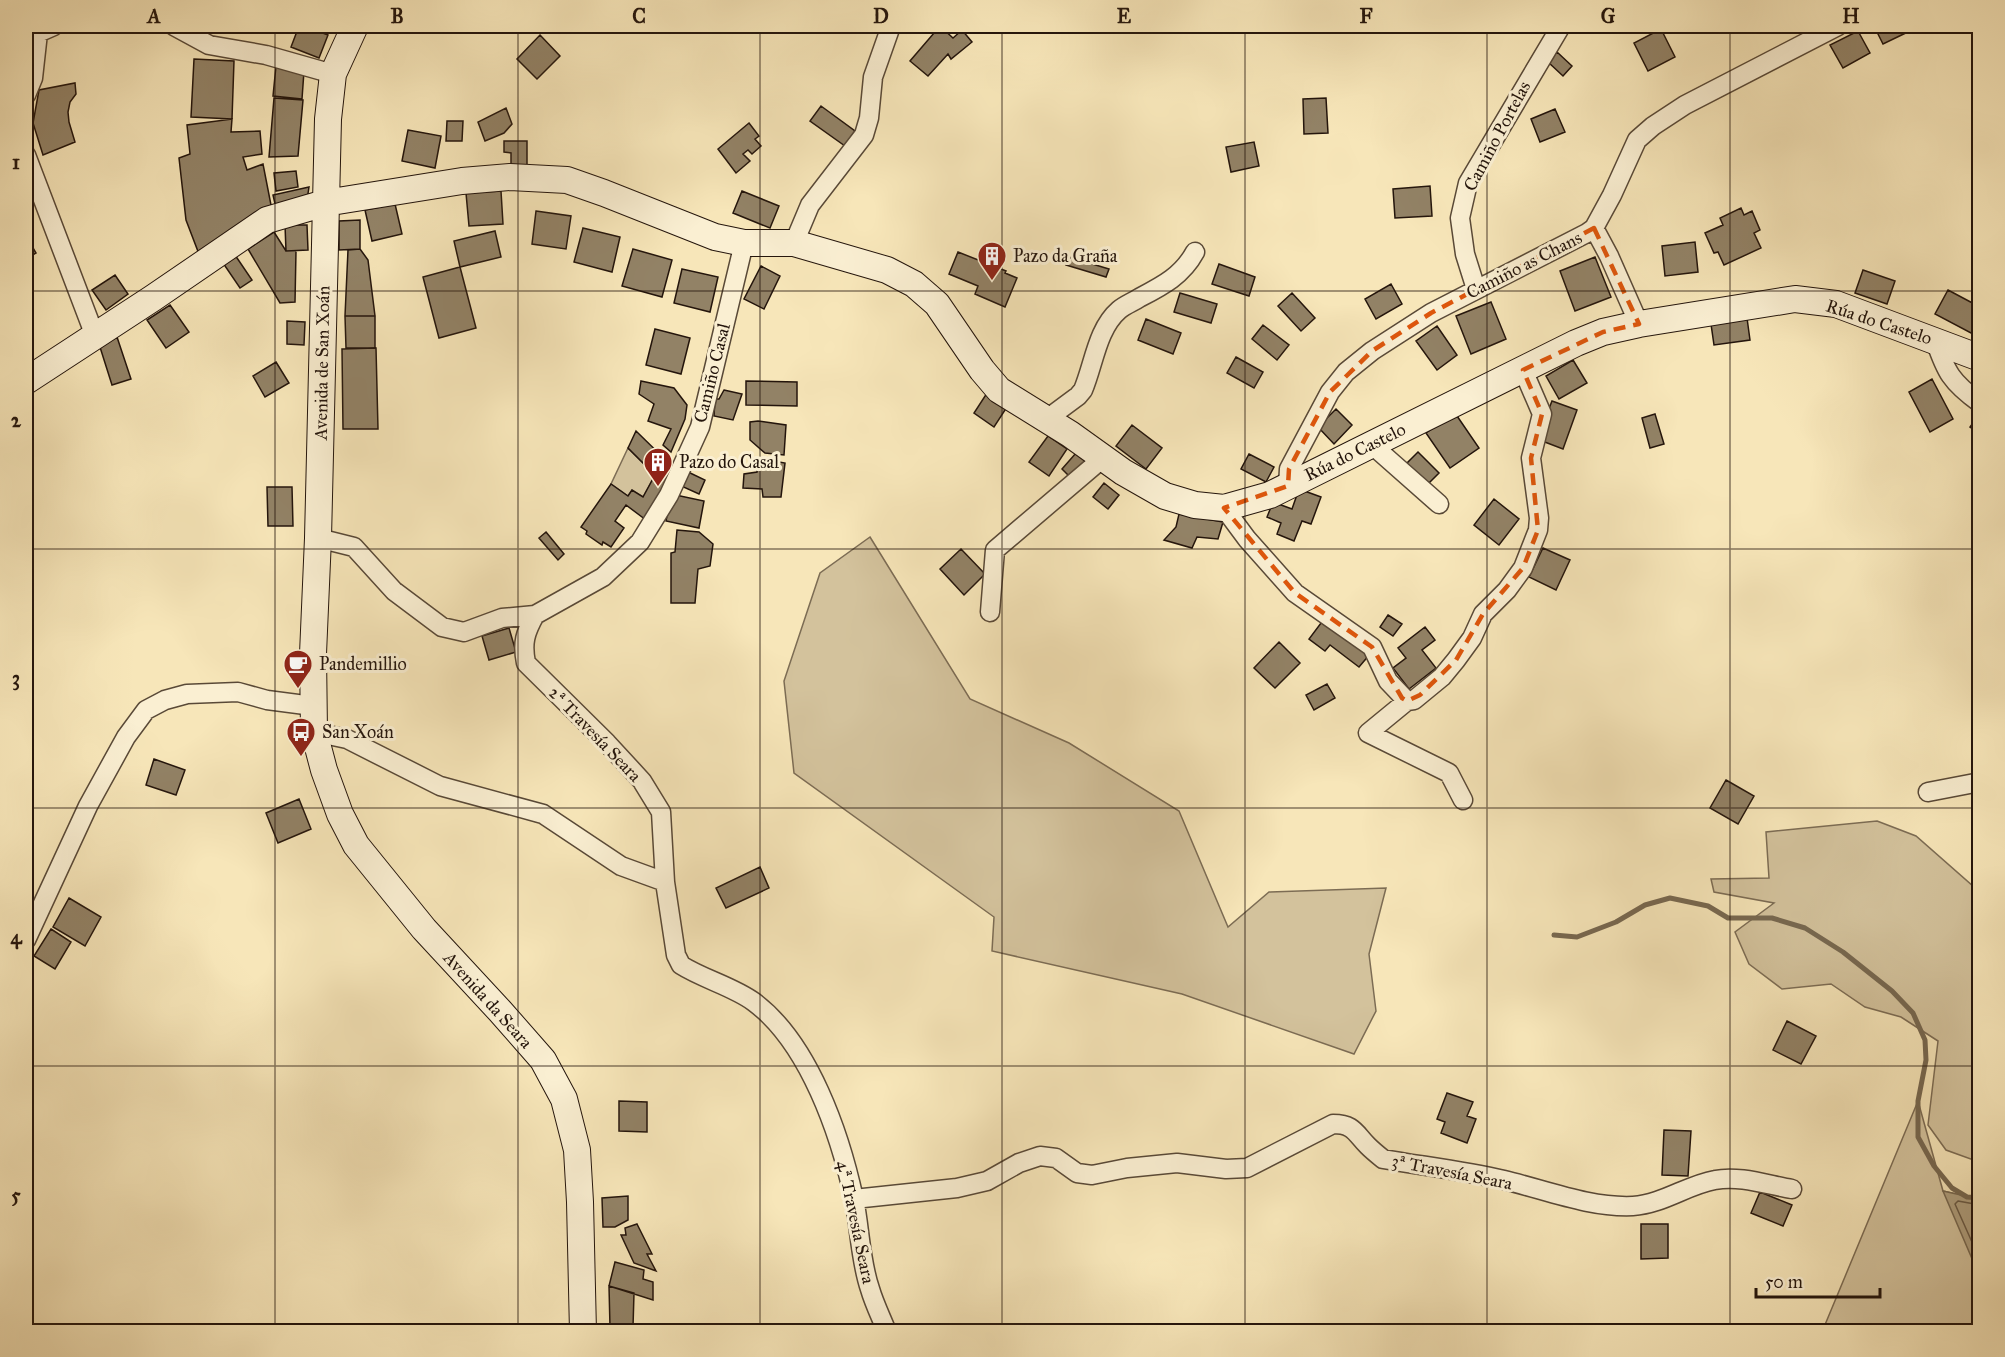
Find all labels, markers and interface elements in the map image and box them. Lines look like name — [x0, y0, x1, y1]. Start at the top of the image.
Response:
text: A — [145, 4, 161, 28]
text: B — [390, 4, 404, 28]
text: C — [632, 4, 646, 28]
text: D — [873, 4, 889, 28]
text: E — [1117, 4, 1132, 28]
text: F — [1359, 4, 1373, 28]
text: G — [1601, 4, 1616, 28]
text: H — [1842, 4, 1860, 28]
street label: Camiño Portelas — [1459, 77, 1535, 195]
text: 1 — [12, 150, 20, 174]
street label: Camiño as Chans — [1462, 226, 1586, 304]
building icon: Pazo da Graña — [976, 240, 1008, 282]
place label: Pazo da Graña — [1013, 245, 1118, 267]
street label: Avenida de San Xoán — [310, 285, 334, 441]
street label: Rúa do Castelo — [1823, 295, 1935, 349]
street label: Camiño Casal — [689, 321, 735, 425]
text: 2 — [11, 408, 22, 432]
street label: Rúa do Castelo — [1301, 418, 1409, 486]
building icon: Pazo do Casal — [642, 446, 674, 488]
place label: Pazo do Casal — [679, 451, 779, 473]
cafe icon: Pandemillio — [282, 648, 314, 690]
place label: Pandemillio — [319, 653, 407, 675]
text: 3 — [12, 666, 20, 691]
street label: 2ª Travesía Seara — [544, 682, 646, 787]
bus stop icon: San Xoán — [285, 716, 317, 758]
place label: San Xoán — [322, 721, 394, 743]
text: 4 — [10, 925, 22, 950]
street label: Avenida da Seara — [438, 946, 538, 1053]
street label: 3ª Travesía Seara — [1390, 1150, 1515, 1195]
street label: 4ª Travesía Seara — [832, 1158, 880, 1286]
text: 5 — [11, 1183, 21, 1207]
scale bar — [1756, 1261, 1880, 1299]
text: 50 m — [1765, 1271, 1803, 1293]

